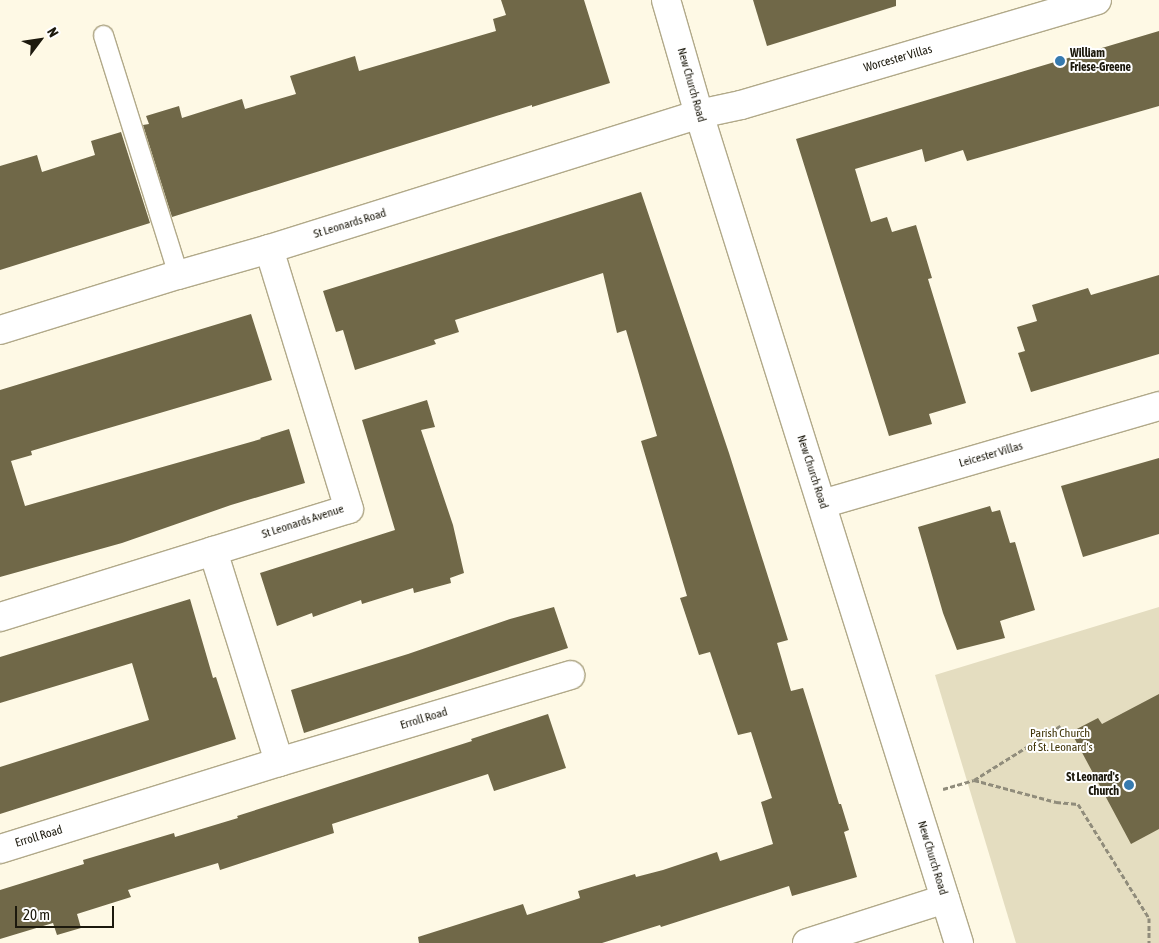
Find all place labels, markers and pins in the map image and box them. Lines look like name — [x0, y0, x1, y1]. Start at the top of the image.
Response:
place label: William Friese-Greene — [1070, 47, 1131, 75]
marker: William Friese-Greene — [1054, 55, 1066, 67]
place label: St Leonard's Church — [1066, 771, 1119, 799]
marker: St Leonard's Church — [1123, 779, 1135, 791]

